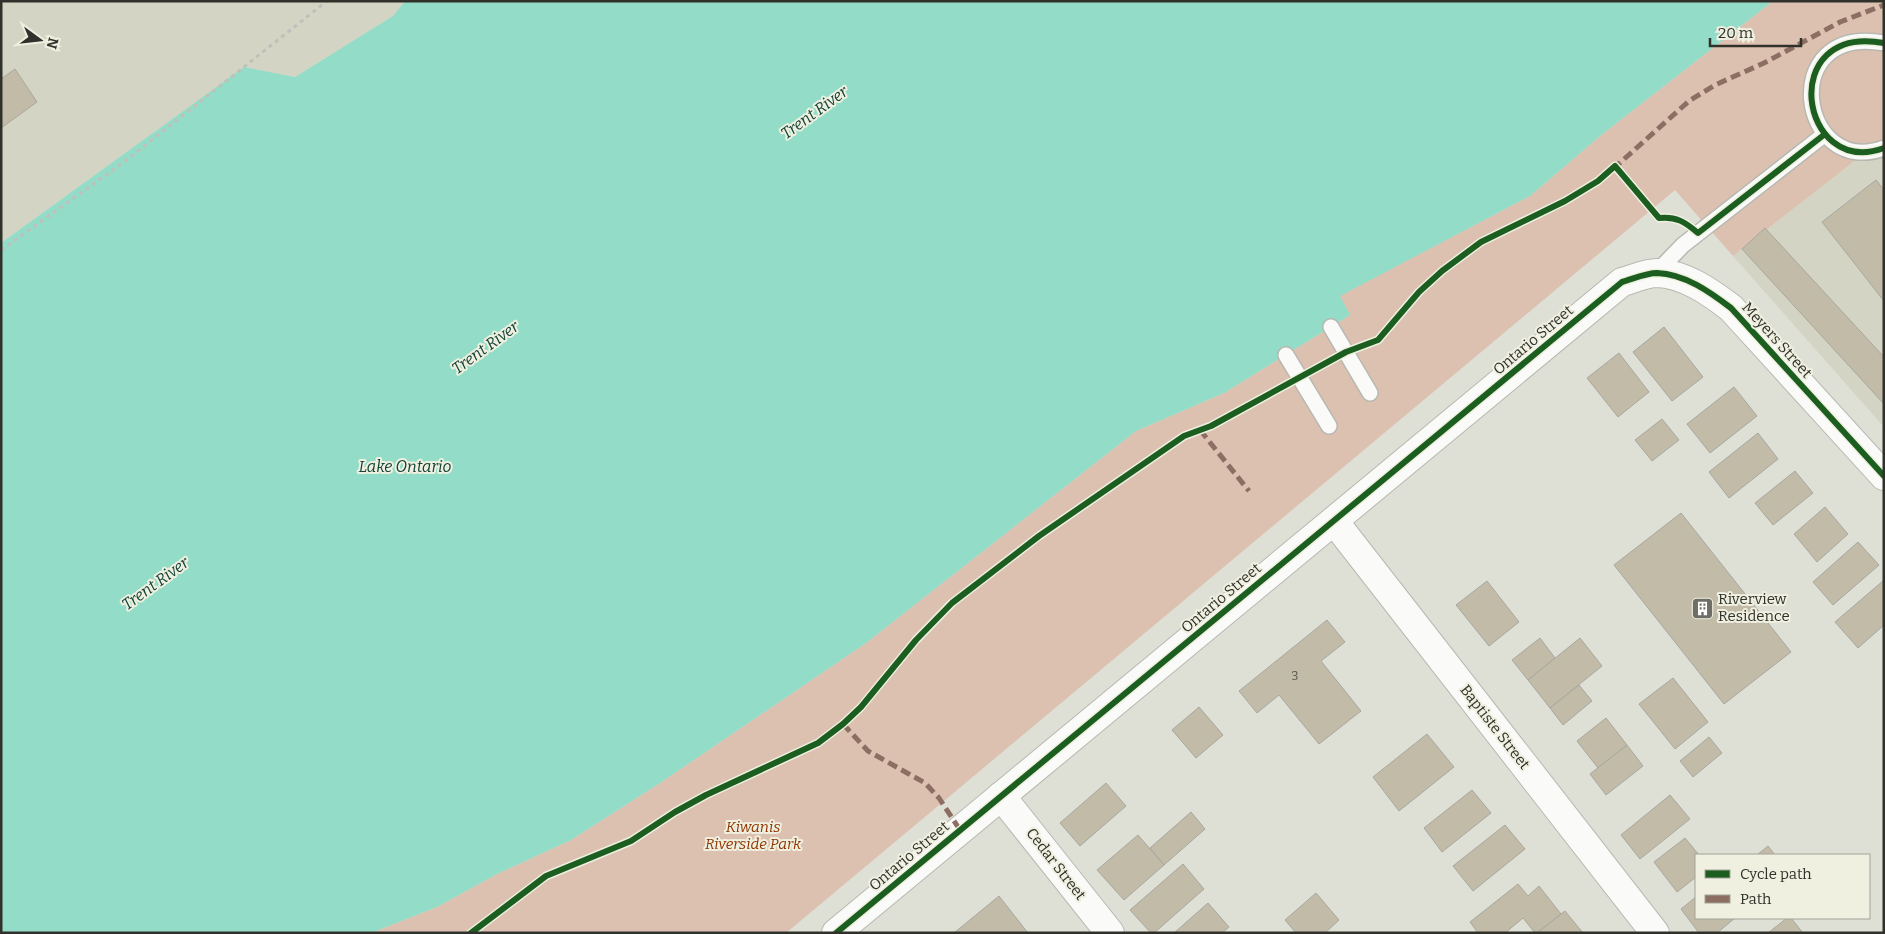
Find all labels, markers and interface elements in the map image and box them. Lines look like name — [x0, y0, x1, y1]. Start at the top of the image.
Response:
north arrow — [15, 15, 65, 65]
scale bar — [1710, 15, 1801, 47]
text: 20 m — [1718, 24, 1754, 42]
text: N — [42, 36, 62, 51]
water label: Trent River — [777, 81, 853, 143]
street label: Meyers Street — [1738, 298, 1816, 382]
street label: Ontario Street — [1489, 301, 1577, 379]
water label: Trent River — [448, 316, 524, 378]
water label: Lake Ontario — [359, 457, 452, 476]
water label: Trent River — [118, 552, 194, 614]
street label: Ontario Street — [1177, 559, 1265, 637]
place label: Riverview Residence — [1718, 590, 1790, 625]
building icon: Riverview Residence — [1690, 596, 1714, 620]
house number: 3 — [1292, 669, 1299, 683]
street label: Baptiste Street — [1456, 681, 1534, 773]
street label: Ontario Street — [865, 817, 953, 895]
park label: Kiwanis Riverside Park — [705, 818, 802, 853]
street label: Cedar Street — [1022, 824, 1090, 904]
legend — [1695, 854, 1870, 919]
text: Cycle path — [1740, 865, 1812, 883]
text: Path — [1740, 890, 1772, 908]

